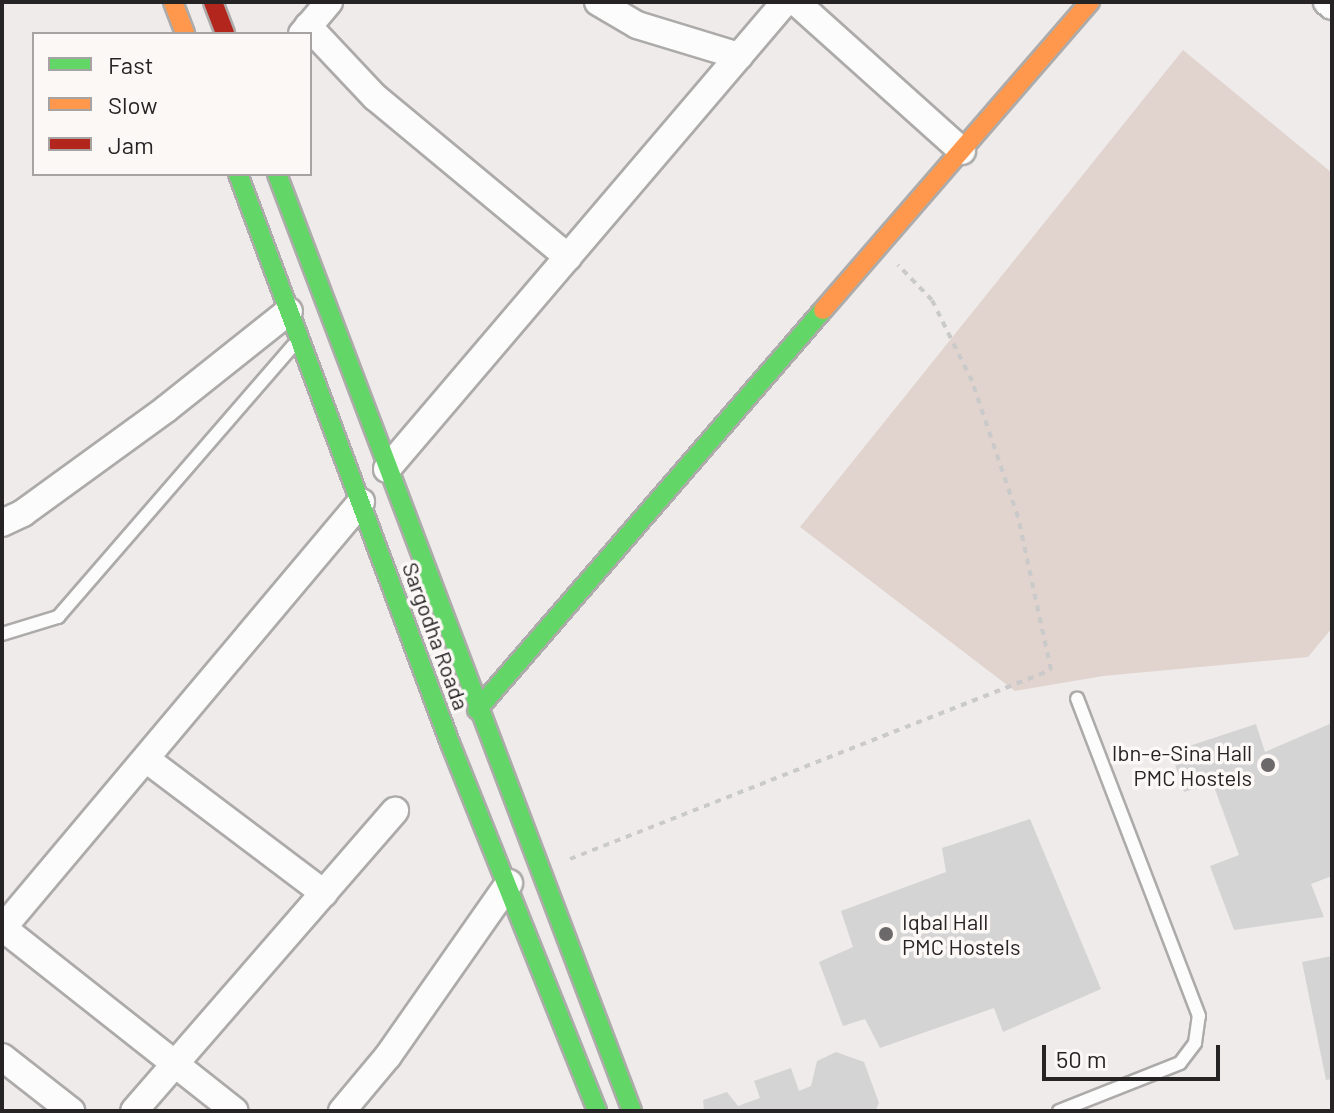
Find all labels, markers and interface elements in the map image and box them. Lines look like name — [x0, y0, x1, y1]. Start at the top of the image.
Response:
legend — [32, 32, 312, 176]
text: Fast — [108, 50, 153, 79]
text: Slow — [108, 90, 157, 119]
text: Jam — [108, 130, 154, 159]
street label: Sargodha Roada — [397, 559, 475, 713]
place label: Ibn-e-Sina Hall PMC Hostels — [1112, 739, 1252, 790]
marker: Ibn-e-Sina Hall PMC Hostels — [1259, 756, 1277, 774]
place label: Iqbal Hall PMC Hostels — [902, 908, 1020, 960]
marker: Iqbal Hall PMC Hostels — [877, 925, 895, 943]
scale bar — [1046, 1029, 1224, 1079]
text: 50 m — [1056, 1044, 1107, 1073]

